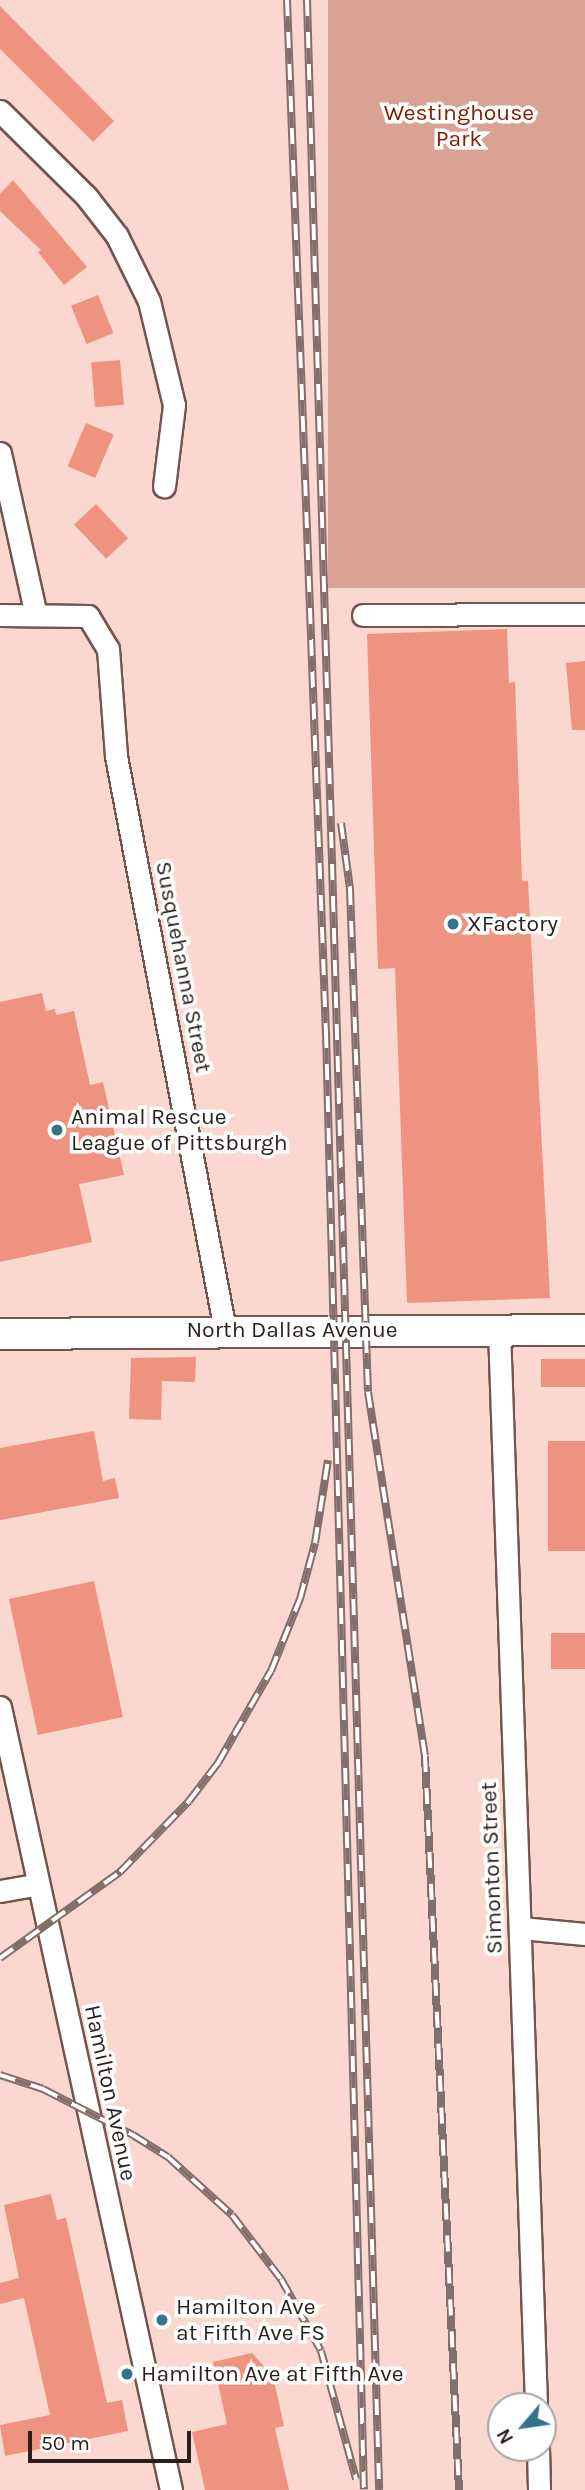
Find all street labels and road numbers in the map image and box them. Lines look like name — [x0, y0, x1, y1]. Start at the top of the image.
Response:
street label: Susquehanna Street — [149, 859, 217, 1075]
street label: North Dallas Avenue — [186, 1316, 398, 1344]
street label: Simonton Street — [475, 1781, 509, 1955]
street label: Hamilton Avenue — [78, 2003, 142, 2183]

